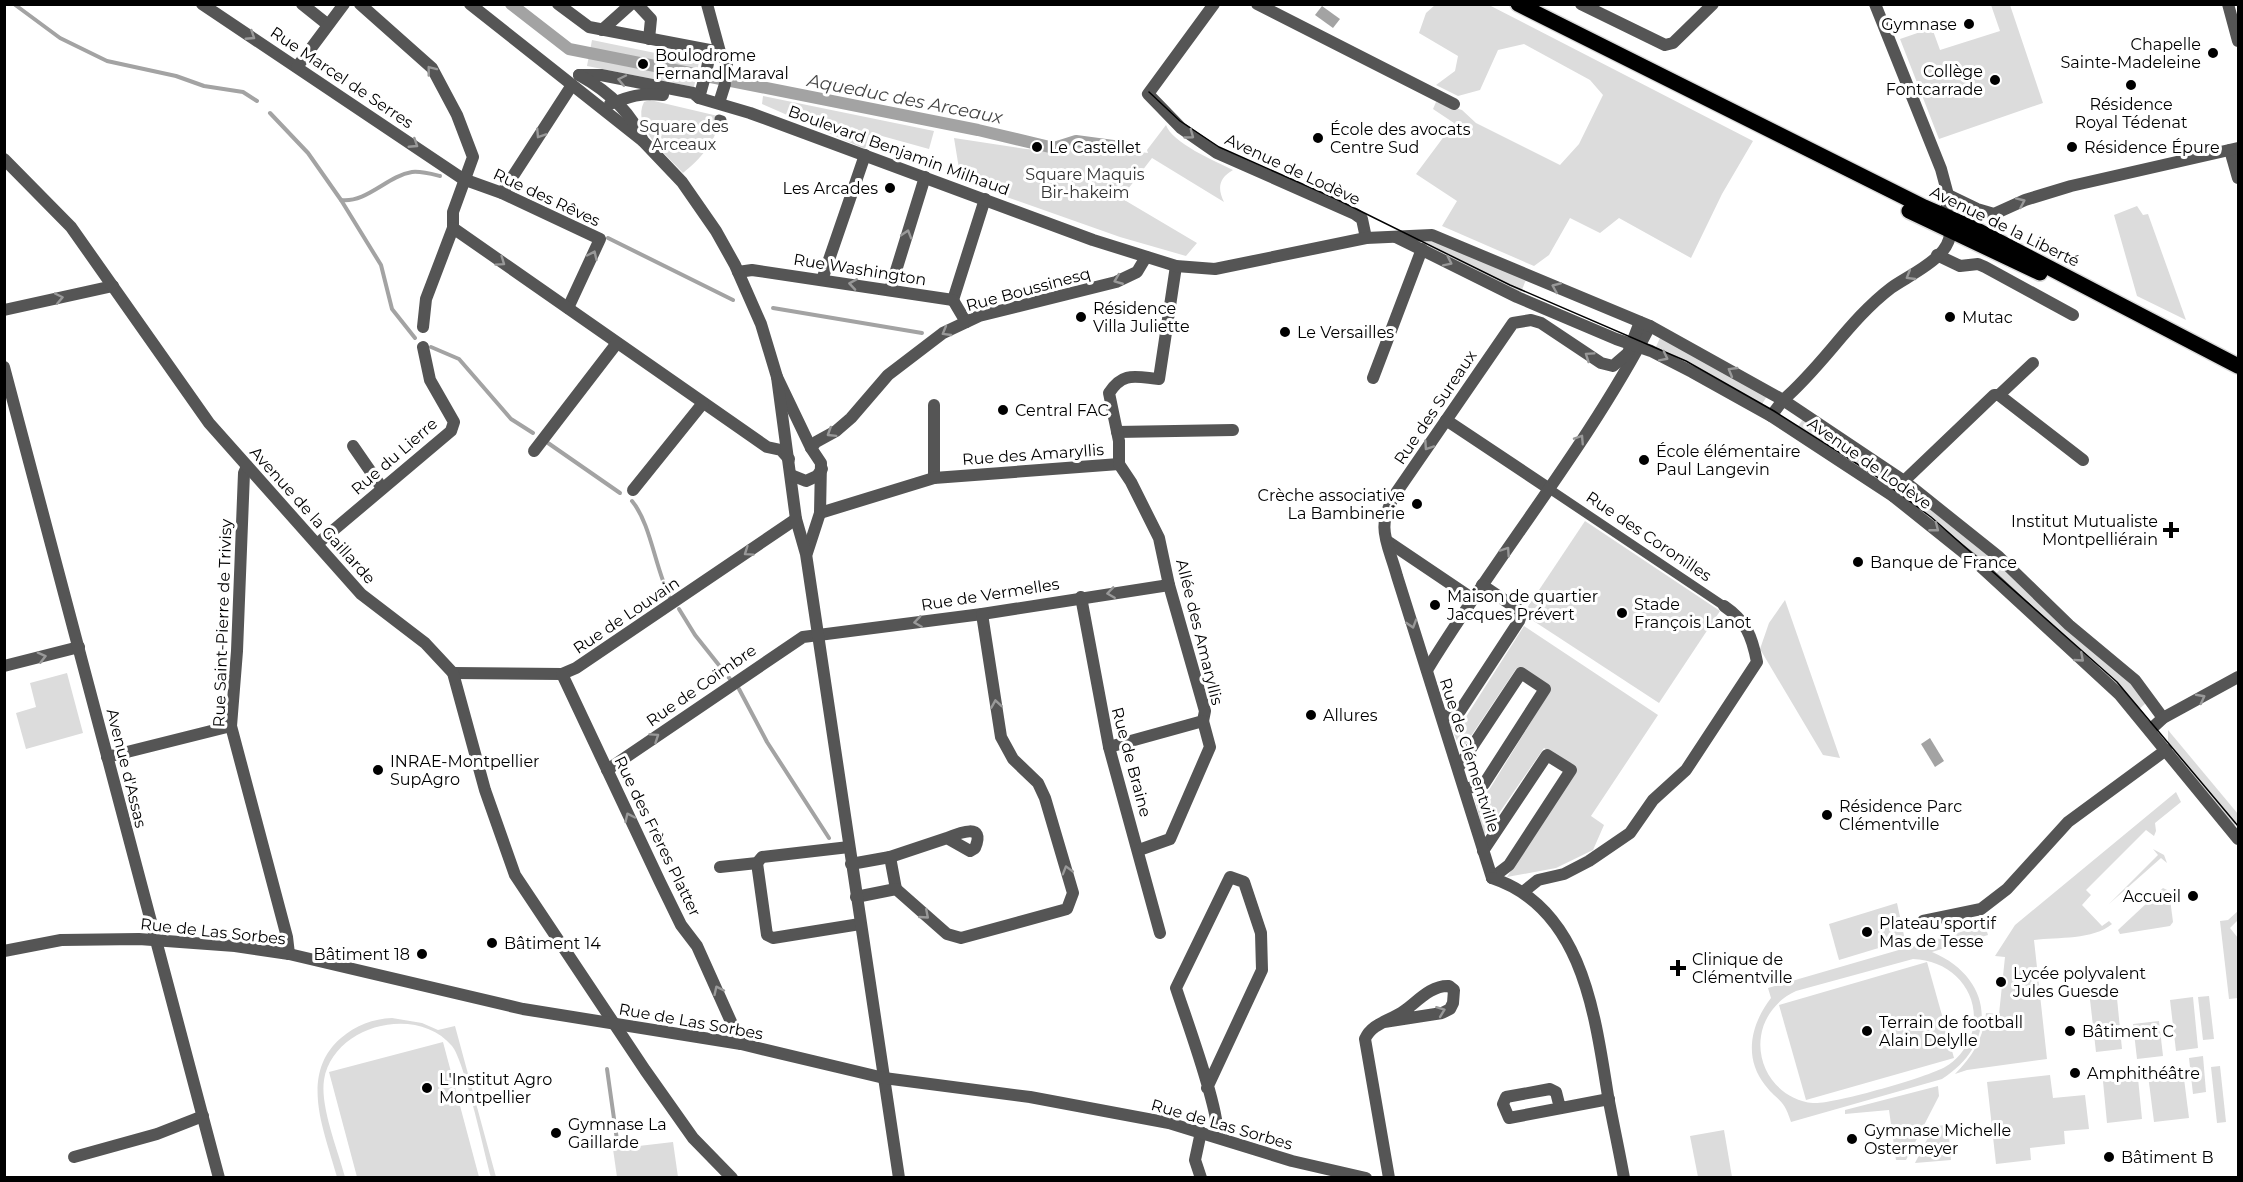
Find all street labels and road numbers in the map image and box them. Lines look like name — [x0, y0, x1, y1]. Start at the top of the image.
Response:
street label: Rue Marcel de Serres — [267, 22, 417, 132]
street label: Boulevard Benjamin Milhaud — [786, 102, 1012, 199]
street label: Avenue de Lodève — [1222, 130, 1363, 209]
street label: Rue des Rêves — [490, 164, 603, 231]
street label: Avenue de la Liberté — [1927, 182, 2083, 271]
street label: Rue Washington — [792, 250, 928, 289]
street label: Rue Boussinesq — [964, 264, 1092, 315]
street label: Rue des Sureaux — [1390, 346, 1481, 468]
street label: Avenue de Lodève — [1804, 413, 1935, 513]
street label: Rue du Lierre — [348, 414, 441, 499]
street label: Rue des Amaryllis — [961, 440, 1105, 469]
street label: Avenue de la Gaillarde — [246, 443, 379, 588]
street label: Rue des Coronilles — [1582, 487, 1715, 586]
street label: Rue Saint-Pierre de Trivisy — [209, 518, 236, 728]
street label: Allée des Amaryllis — [1172, 557, 1227, 707]
street label: Rue de Louvain — [570, 573, 683, 658]
street label: Rue de Vermelles — [920, 574, 1061, 615]
street label: Rue de Coïmbre — [643, 640, 760, 730]
street label: Rue de Clémentville — [1436, 676, 1503, 835]
street label: Rue de Braine — [1108, 705, 1155, 819]
street label: Avenue d'Assas — [103, 707, 151, 830]
street label: Rue des Frères Platter — [610, 753, 705, 920]
street label: Rue de Las Sorbes — [139, 914, 287, 949]
street label: Rue de Las Sorbes — [617, 999, 765, 1044]
street label: Rue de Las Sorbes — [1149, 1095, 1295, 1154]

